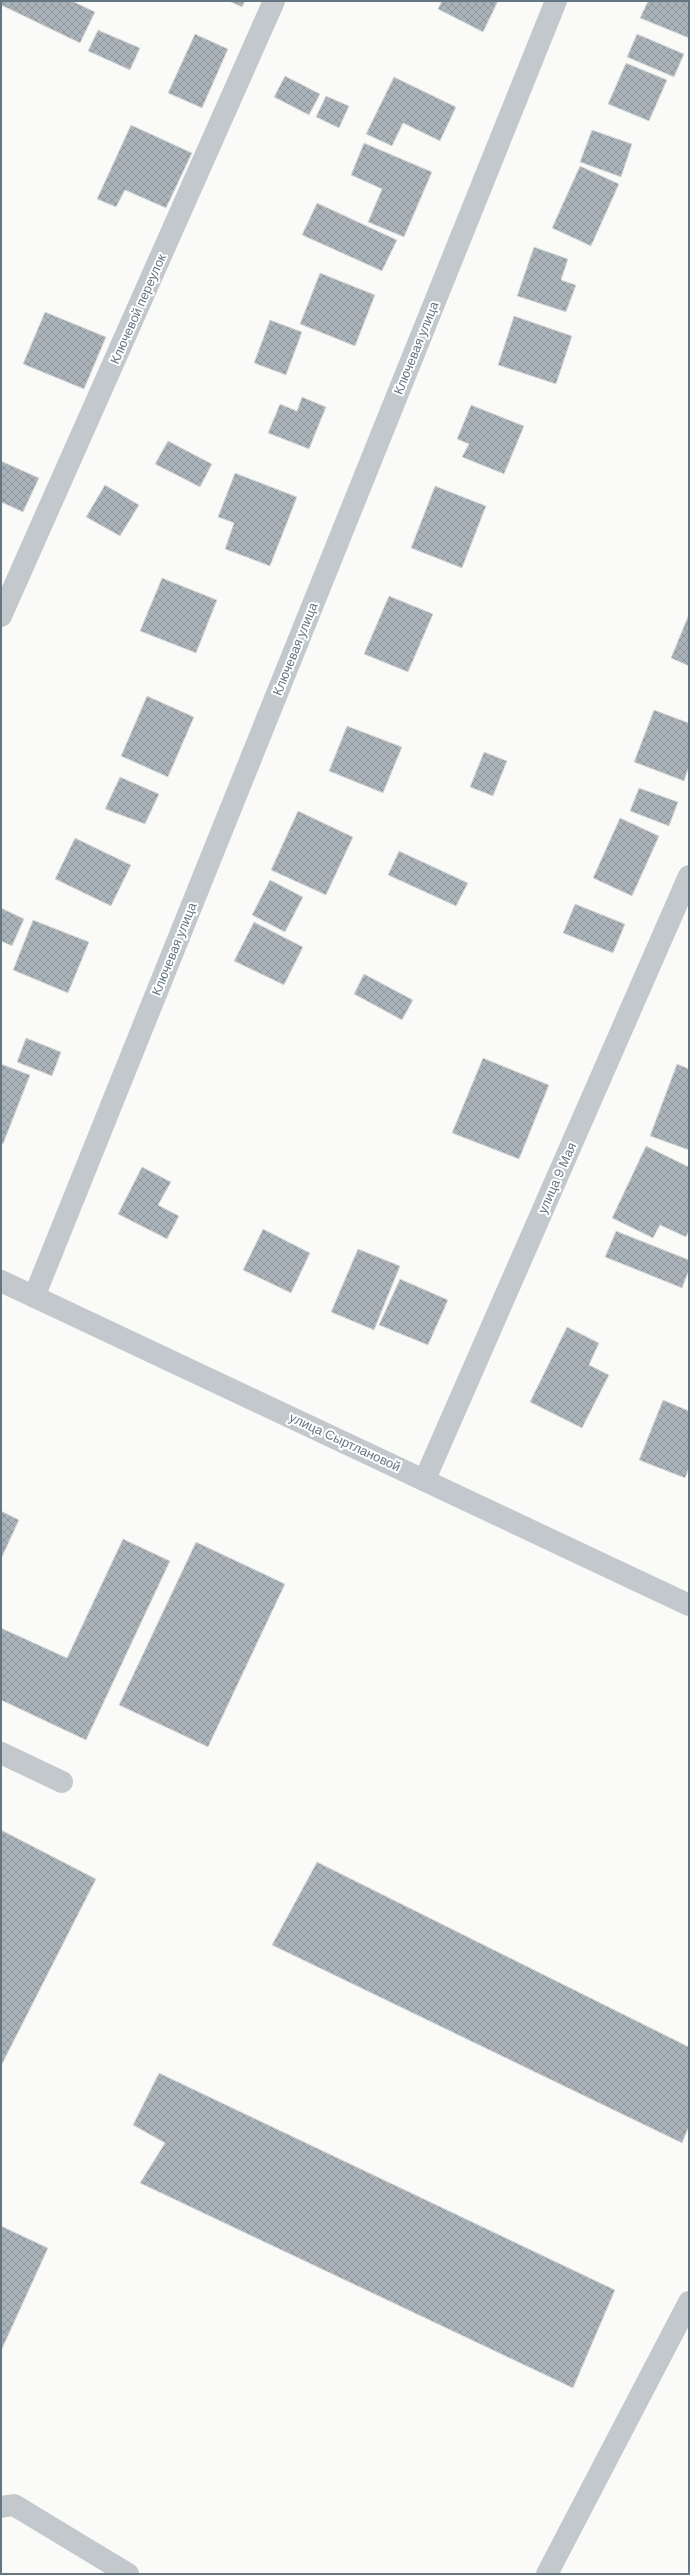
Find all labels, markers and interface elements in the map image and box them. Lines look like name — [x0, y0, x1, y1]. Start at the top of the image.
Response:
street label: Ключевой переулок — [106, 251, 170, 367]
street label: Ключевая улица — [390, 298, 443, 397]
street label: Ключевая улица — [269, 599, 322, 698]
street label: Ключевая улица — [148, 899, 201, 998]
street label: улица 9 Мая — [534, 1140, 580, 1216]
street label: улица Сыртлановой — [287, 1409, 403, 1475]

